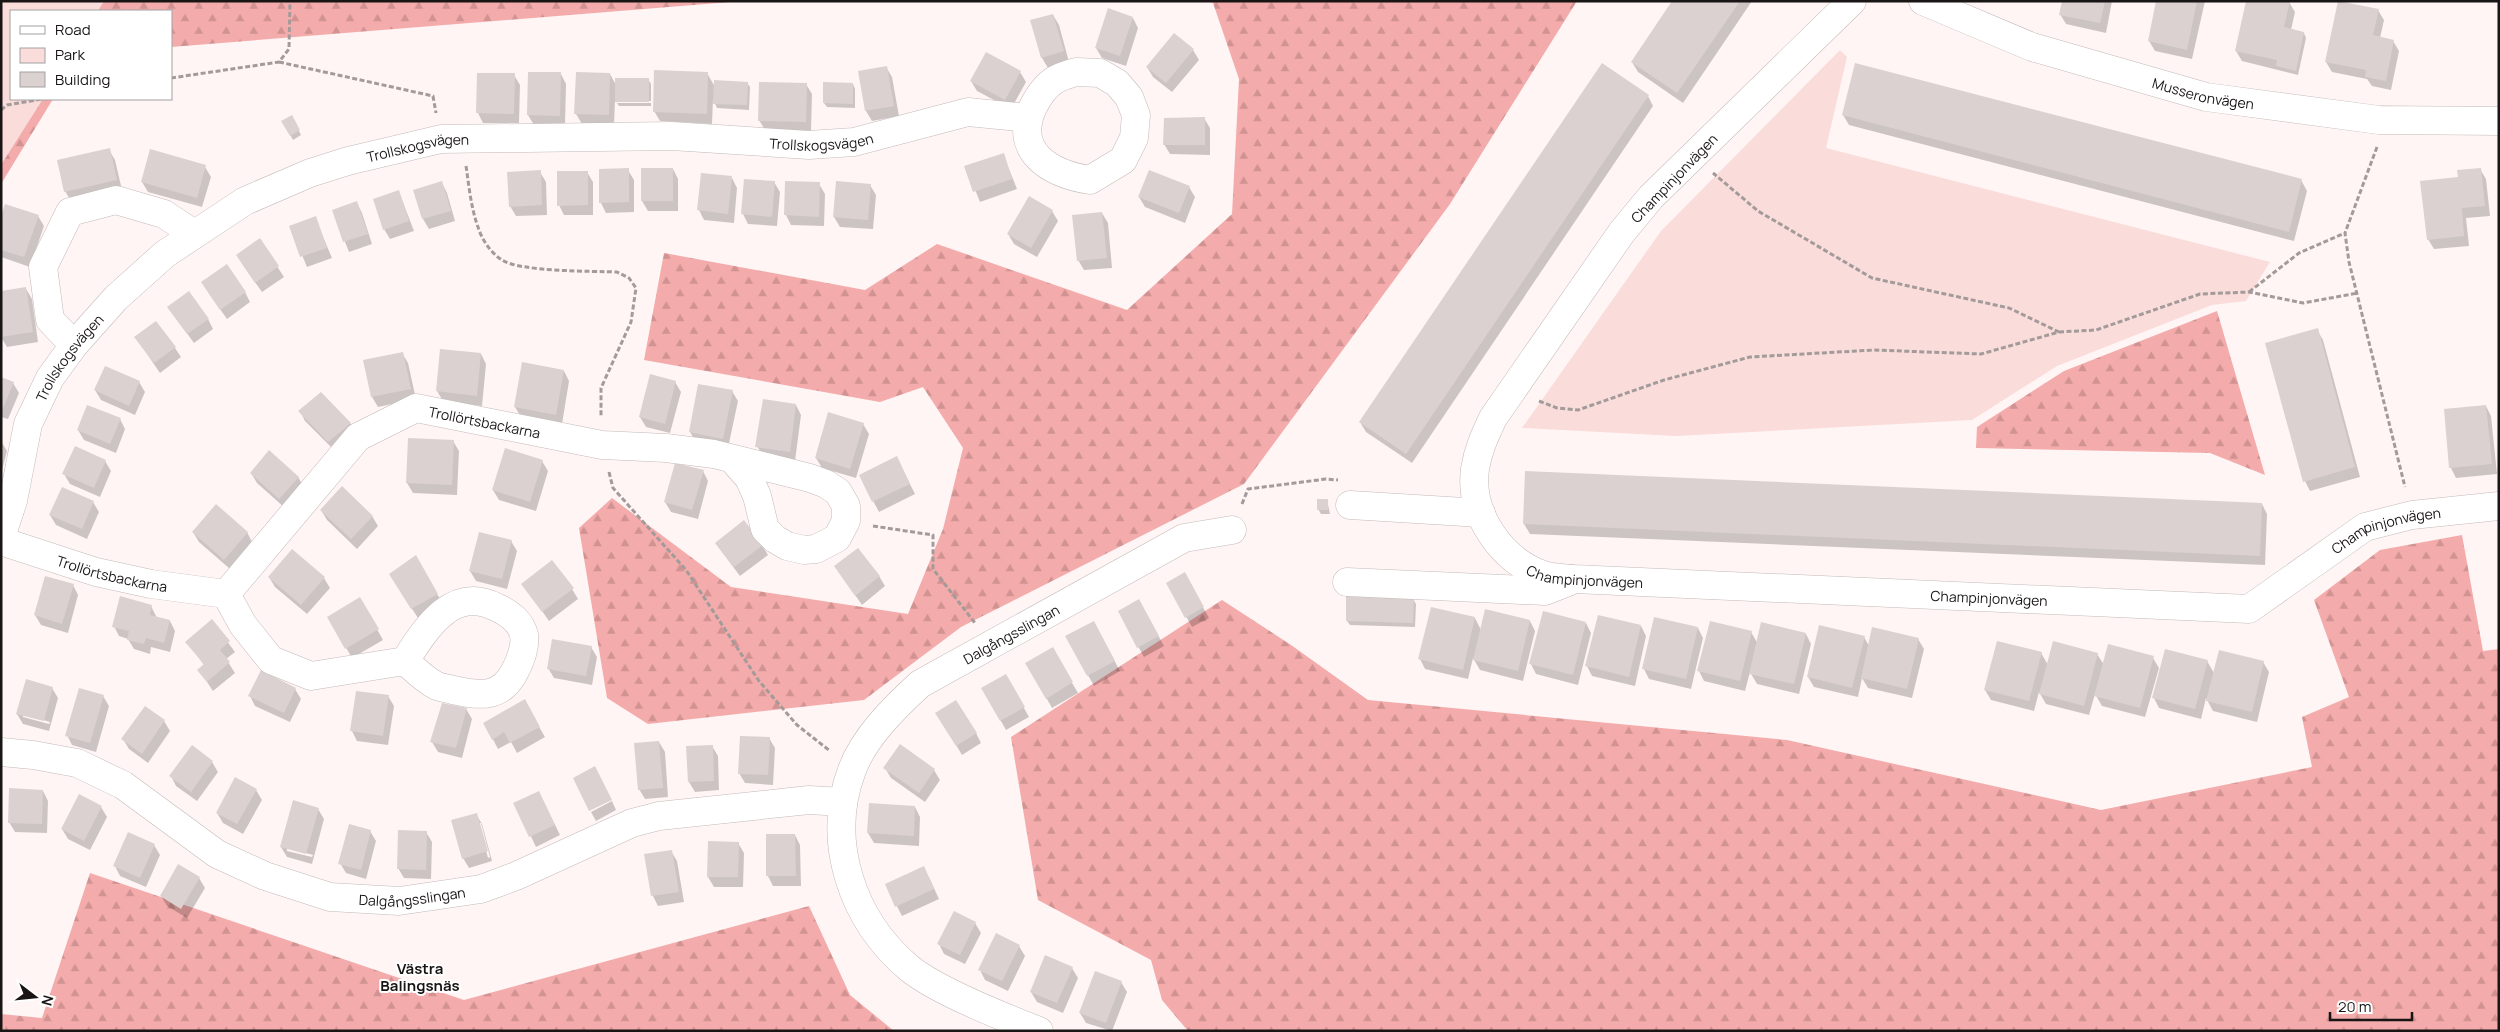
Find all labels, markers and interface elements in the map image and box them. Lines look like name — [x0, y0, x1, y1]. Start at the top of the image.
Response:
legend — [10, 10, 172, 100]
text: Road — [55, 19, 91, 40]
text: Park — [55, 44, 85, 65]
text: Building — [55, 69, 110, 90]
street label: Musseronvägen — [2150, 73, 2255, 113]
street label: Trollskogsvägen — [769, 128, 875, 155]
street label: Trollskogsvägen — [364, 129, 469, 166]
street label: Champinjonvägen — [1627, 129, 1721, 227]
street label: Trollskogsvägen — [31, 310, 107, 404]
street label: Trollörtsbackarna — [427, 401, 542, 442]
street label: Champinjonvägen — [2327, 503, 2442, 558]
street label: Trollörtsbackarna — [54, 550, 169, 596]
street label: Champinjonvägen — [1523, 560, 1643, 592]
street label: Champinjonvägen — [1930, 585, 2048, 610]
street label: Dalgångsslingan — [959, 599, 1062, 668]
street label: Dalgångsslingan — [358, 882, 467, 911]
district label: Västra Balingsnäs — [380, 958, 460, 996]
north arrow — [10, 972, 60, 1022]
scale bar — [2330, 990, 2412, 1022]
text: N — [37, 993, 58, 1008]
text: 20 m — [2338, 996, 2371, 1017]

